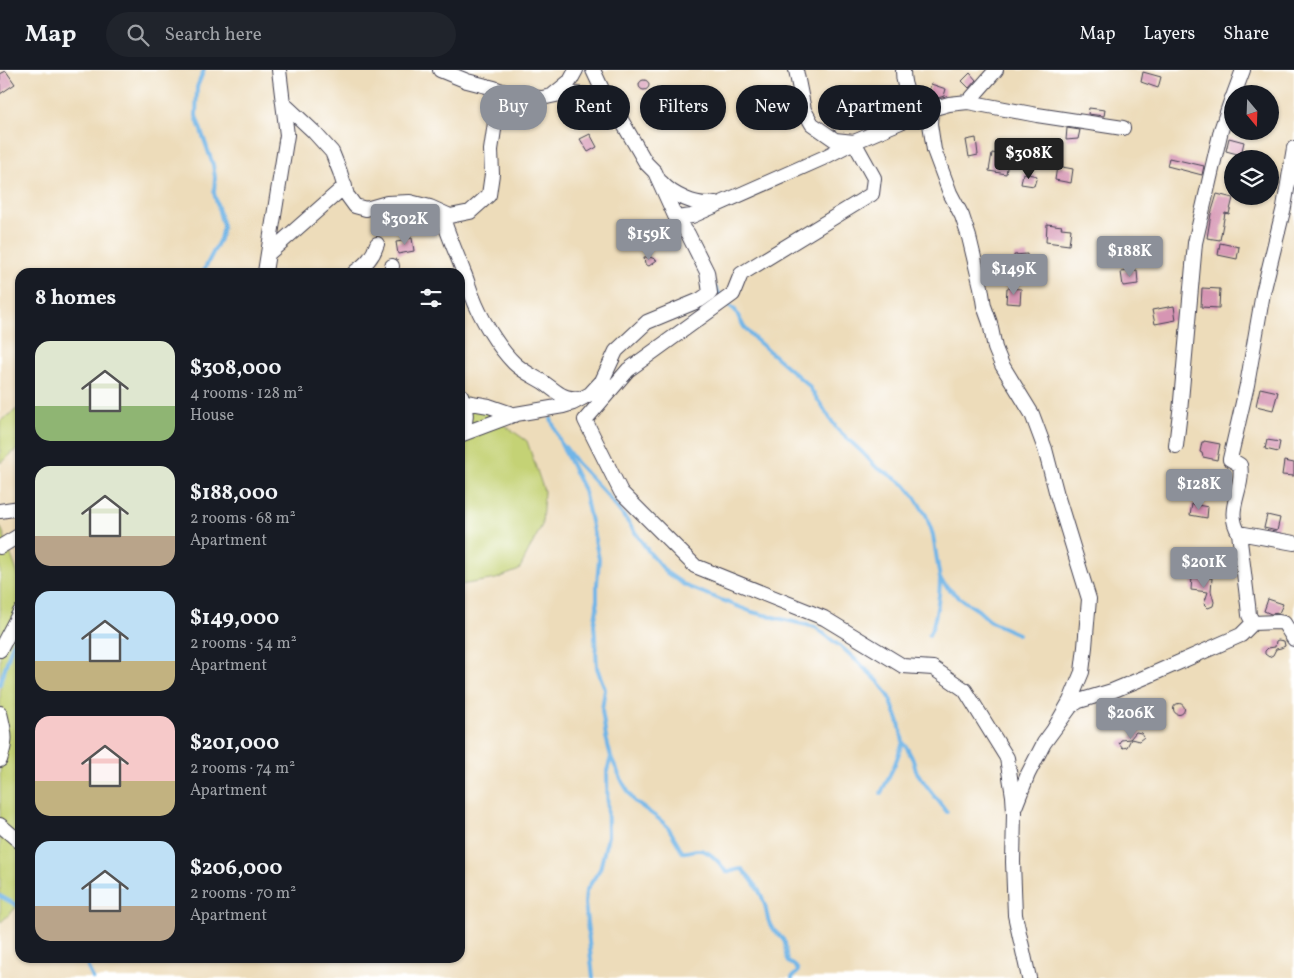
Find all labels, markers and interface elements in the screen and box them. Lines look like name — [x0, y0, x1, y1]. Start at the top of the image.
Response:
search box — [106, 12, 456, 57]
text: Map — [25, 18, 76, 52]
icon: search — [124, 21, 152, 49]
text: Search here — [164, 22, 262, 48]
text: Map — [1079, 22, 1115, 47]
text: Layers — [1143, 22, 1195, 47]
text: Share — [1223, 22, 1269, 47]
chip: Buy — [480, 85, 547, 130]
chip: Rent — [557, 85, 630, 130]
chip: Filters — [640, 85, 726, 130]
chip: New — [736, 85, 808, 130]
chip: Apartment — [818, 85, 941, 130]
north arrow — [1224, 85, 1279, 140]
map controls — [1224, 85, 1279, 205]
pin: $308K — [994, 138, 1064, 180]
text: $308K — [1005, 143, 1053, 165]
button: layers — [1224, 150, 1279, 205]
pin: $302K — [370, 204, 440, 246]
text: $302K — [382, 209, 428, 231]
pin: $159K — [614, 218, 684, 261]
text: $159K — [627, 224, 671, 246]
pin: $188K — [1095, 236, 1165, 278]
text: $188K — [1108, 241, 1152, 263]
pin: $149K — [979, 254, 1049, 296]
text: $149K — [991, 259, 1037, 281]
text: 8 homes — [35, 284, 116, 313]
icon: filters — [417, 284, 445, 312]
text: $308,000 — [190, 354, 281, 383]
icon: home — [75, 361, 135, 421]
text: 4 rooms · 128 m² — [190, 383, 303, 405]
text: House — [190, 405, 234, 427]
pin: $128K — [1164, 468, 1234, 511]
text: $128K — [1177, 474, 1221, 496]
text: $188,000 — [190, 479, 278, 508]
icon: home — [75, 486, 135, 546]
text: 2 rooms · 68 m² — [190, 508, 296, 530]
text: Apartment — [190, 530, 267, 552]
pin: $201K — [1169, 546, 1239, 589]
text: $201K — [1181, 552, 1227, 574]
text: $149,000 — [190, 604, 279, 633]
icon: home — [75, 611, 135, 671]
text: 2 rooms · 54 m² — [190, 633, 297, 655]
text: Apartment — [190, 655, 267, 677]
pin: $206K — [1096, 698, 1166, 740]
text: $206K — [1107, 703, 1155, 725]
text: $201,000 — [190, 729, 279, 758]
icon: home — [75, 736, 135, 796]
text: 2 rooms · 74 m² — [190, 758, 295, 780]
text: Apartment — [190, 780, 267, 802]
text: $206,000 — [190, 854, 282, 883]
icon: home — [75, 861, 135, 921]
text: 2 rooms · 70 m² — [190, 883, 296, 905]
text: Apartment — [190, 905, 267, 927]

